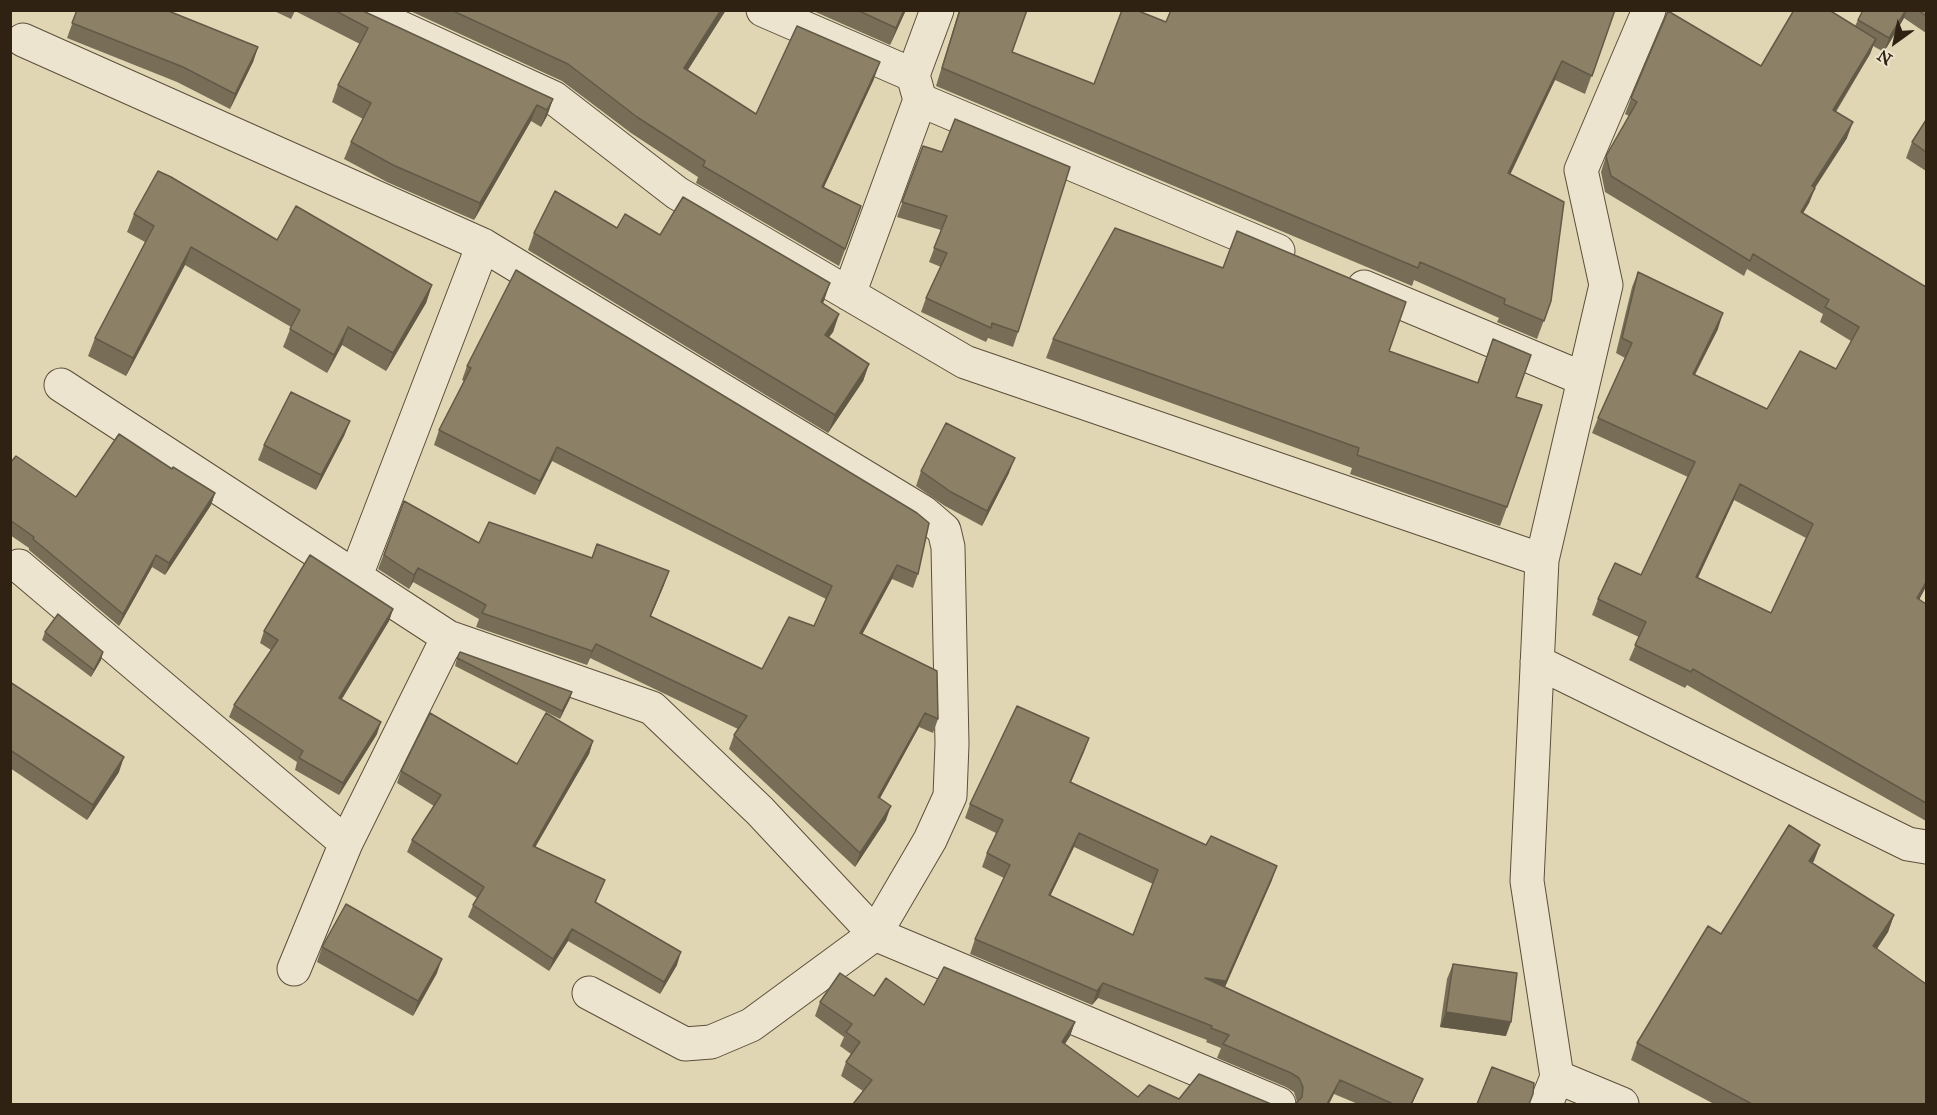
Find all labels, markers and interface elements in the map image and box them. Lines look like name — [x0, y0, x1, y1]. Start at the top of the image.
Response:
north arrow — [1865, 12, 1925, 72]
text: N — [1874, 46, 1896, 69]

